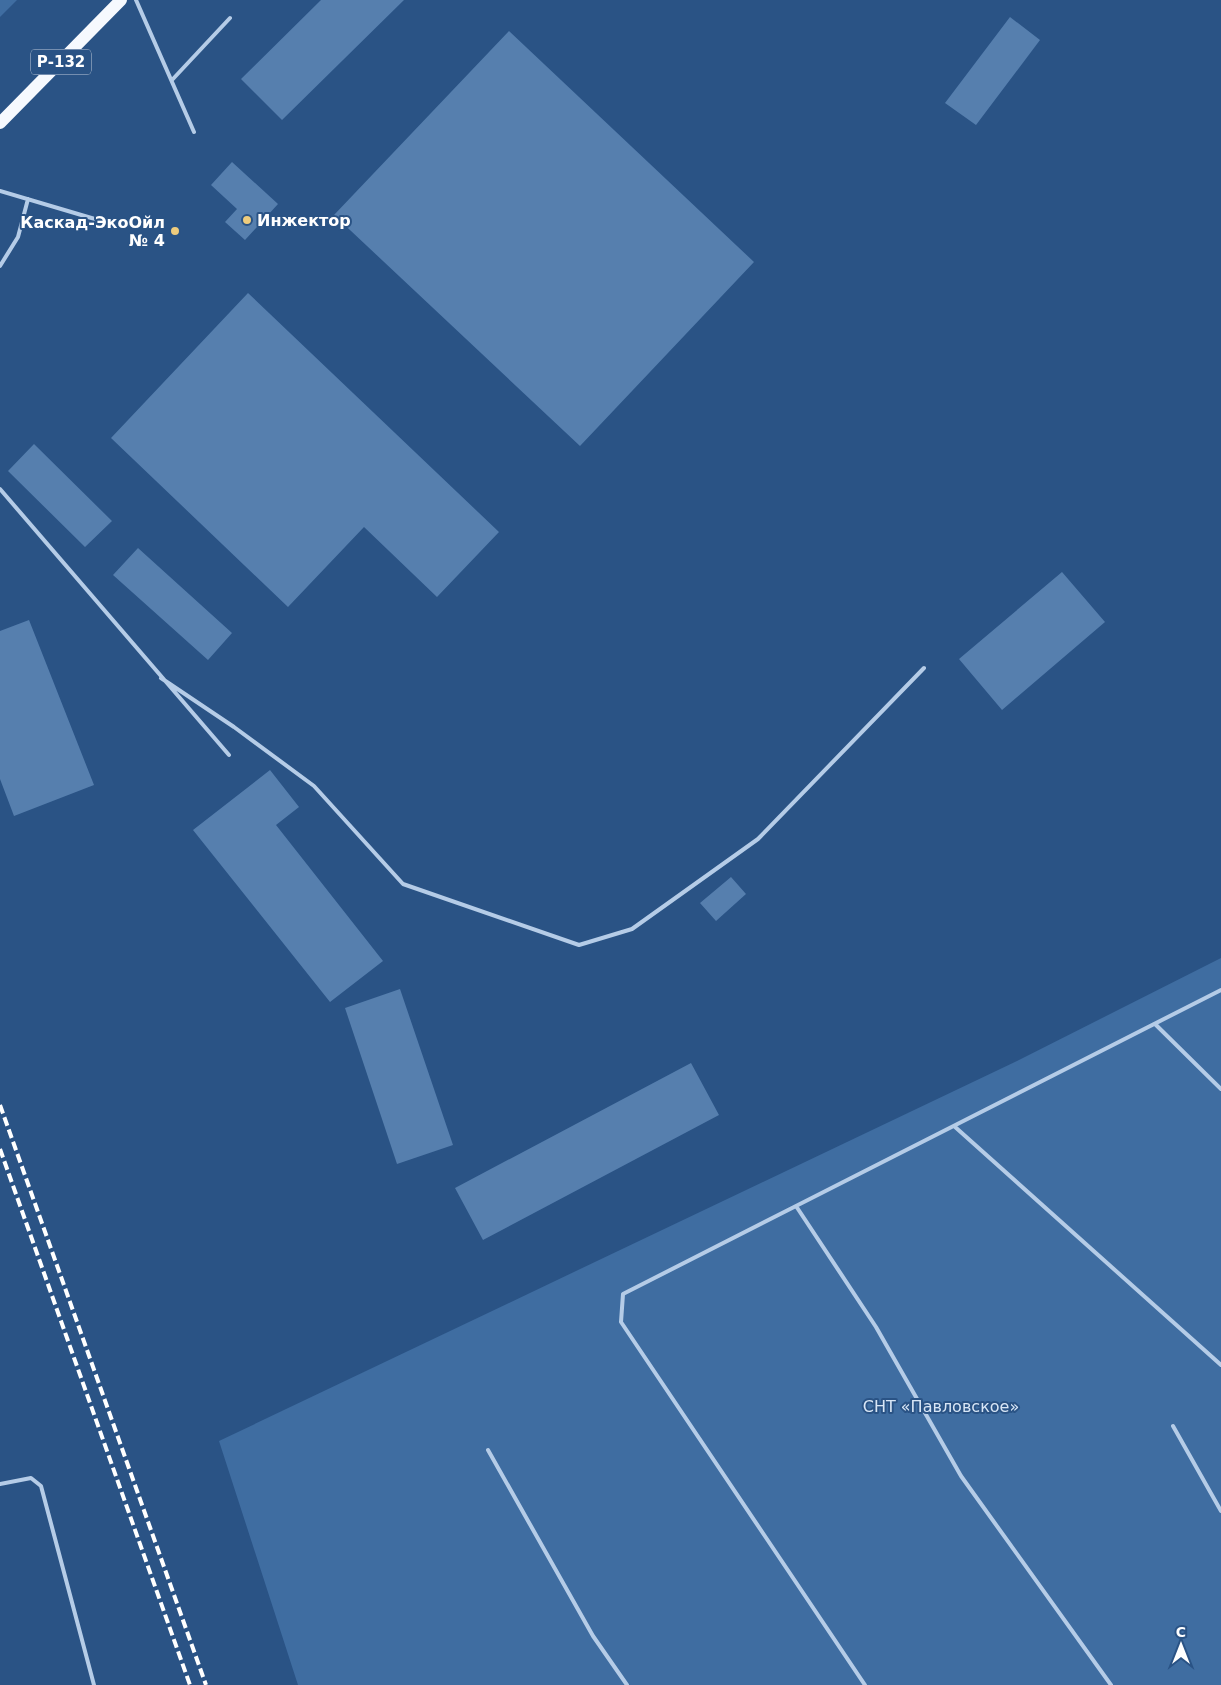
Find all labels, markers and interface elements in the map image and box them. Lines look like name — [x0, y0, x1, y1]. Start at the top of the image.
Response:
road number: Р-132 — [31, 50, 91, 74]
place label: Инжектор — [257, 211, 351, 230]
place label: Каскад-ЭкоОйл № 4 — [20, 213, 165, 250]
marker: Инжектор — [241, 214, 253, 226]
marker: Каскад-ЭкоОйл № 4 — [169, 225, 181, 237]
park label: СНТ «Павловское» — [863, 1397, 1019, 1416]
north arrow — [1156, 1620, 1206, 1670]
text: С — [1176, 1624, 1186, 1640]

